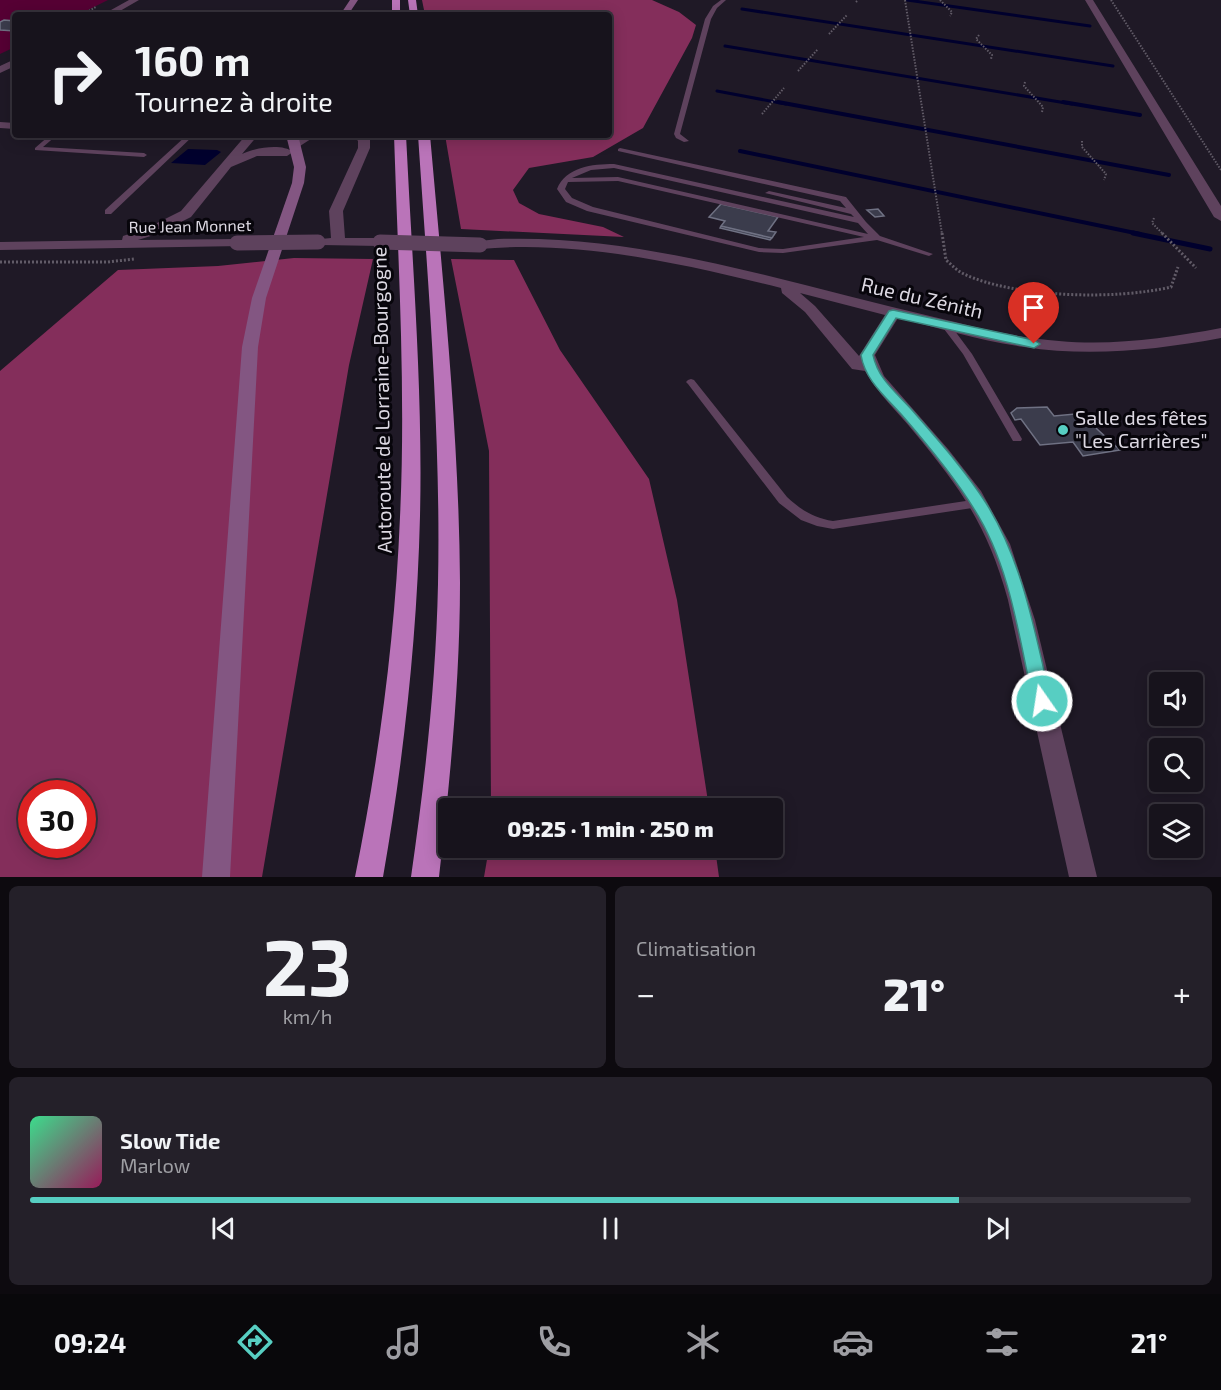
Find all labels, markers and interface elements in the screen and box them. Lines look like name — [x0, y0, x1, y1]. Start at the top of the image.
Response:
text: 160 m — [135, 34, 251, 84]
icon: right — [36, 36, 114, 114]
text: Tournez à droite — [135, 85, 333, 117]
street label: Rue Jean Monnet — [128, 215, 252, 236]
street label: Autoroute de Lorraine-Bourgogne — [366, 246, 396, 554]
street label: Rue du Zénith — [859, 271, 985, 323]
pin — [1008, 282, 1059, 344]
icon: arrive — [1017, 291, 1050, 324]
place label: Salle des fêtes "Les Carrières" — [1075, 405, 1208, 452]
marker: Salle des fêtes "Les Carrières" — [1056, 423, 1070, 437]
position arrow — [1010, 669, 1074, 733]
map controls — [1149, 672, 1203, 858]
button: sound — [1149, 672, 1203, 726]
button: search — [1149, 738, 1203, 792]
speed limit sign: 30 — [18, 780, 96, 858]
button: layers — [1149, 804, 1203, 858]
text: 09:25 · 1 min · 250 m — [507, 815, 714, 841]
text: 23 — [263, 918, 352, 1012]
text: Climatisation — [636, 936, 756, 960]
text: 21° — [883, 966, 945, 1020]
text: − — [636, 973, 655, 1013]
text: + — [1173, 973, 1191, 1013]
text: km/h — [283, 1004, 332, 1028]
text: Slow Tide — [120, 1127, 220, 1153]
text: Marlow — [120, 1153, 190, 1177]
icon: previous — [207, 1212, 240, 1245]
icon: pause — [594, 1212, 627, 1245]
icon: next — [981, 1212, 1014, 1245]
icon: directions — [234, 1321, 276, 1363]
icon: music — [383, 1321, 425, 1363]
icon: phone — [533, 1321, 575, 1363]
icon: climate — [682, 1321, 724, 1363]
icon: car — [832, 1321, 874, 1363]
icon: filters — [981, 1321, 1023, 1363]
text: 09:24 — [54, 1326, 127, 1358]
text: 21° — [1131, 1326, 1167, 1358]

